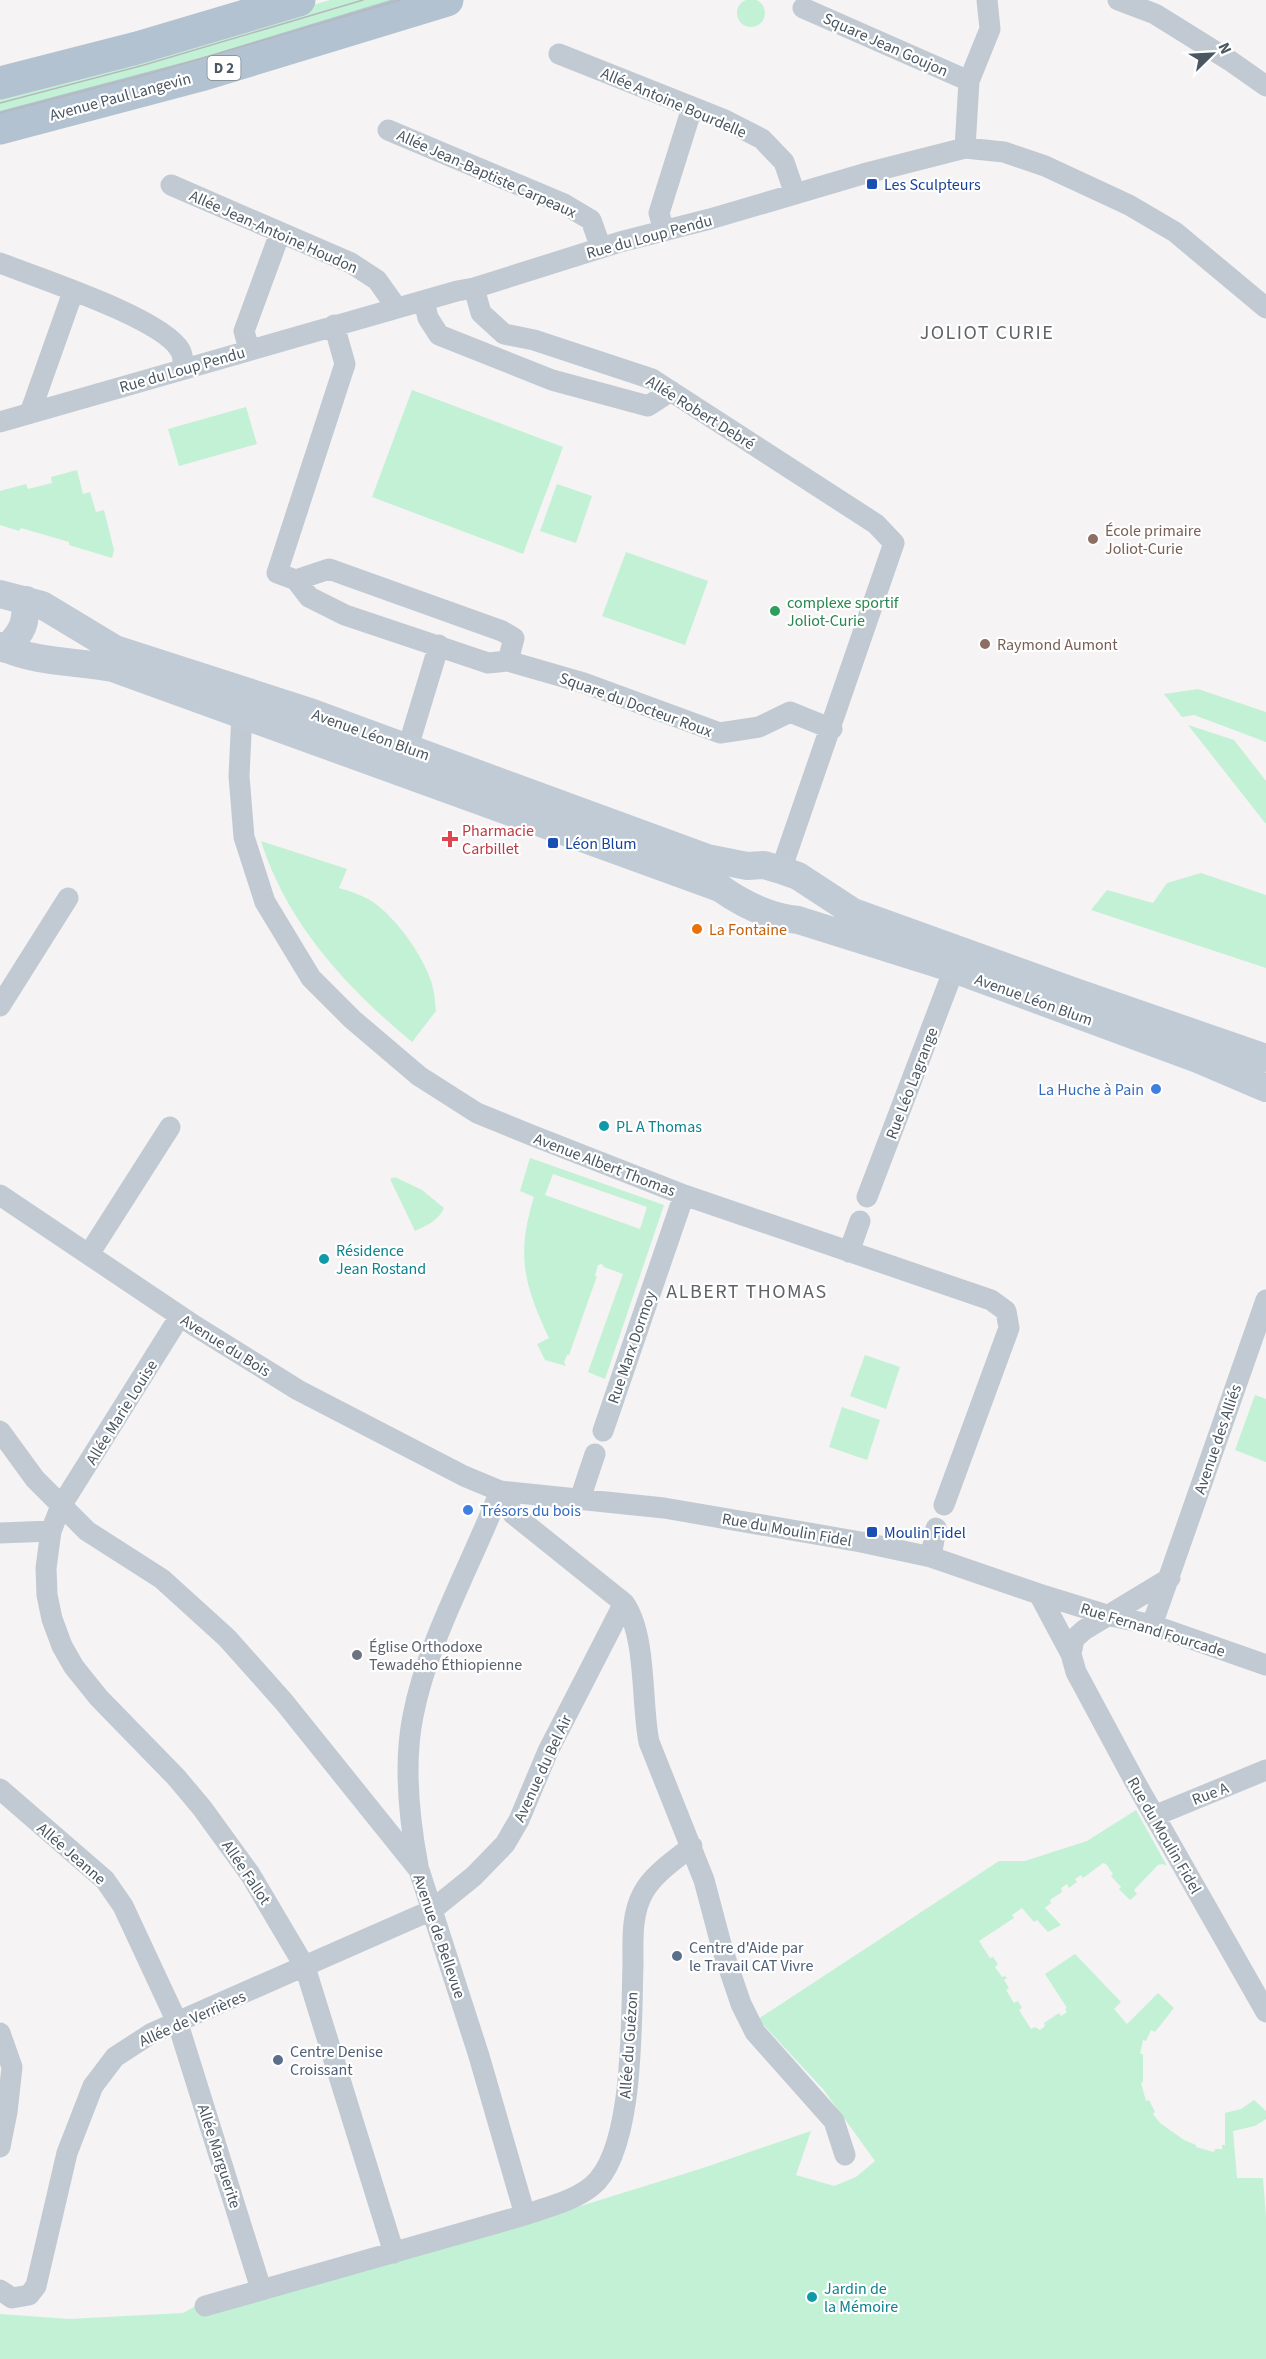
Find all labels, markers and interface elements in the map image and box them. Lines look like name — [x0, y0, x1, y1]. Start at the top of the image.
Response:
street label: Square Jean Goujon — [820, 7, 952, 82]
north arrow — [1182, 24, 1242, 84]
text: N — [1213, 39, 1237, 58]
road number: D 2 — [208, 56, 240, 80]
street label: Allée Antoine Bourdelle — [597, 62, 750, 144]
street label: Avenue Paul Langevin — [47, 68, 193, 126]
street label: Allée Jean-Baptiste Carpeaux — [393, 124, 580, 224]
place label: Les Sculpteurs — [884, 174, 981, 196]
marker: Les Sculpteurs — [865, 177, 879, 191]
street label: Allée Jean-Antoine Houdon — [186, 185, 361, 279]
street label: Rue du Loup Pendu — [584, 210, 715, 264]
district label: JOLIOT CURIE — [920, 319, 1054, 347]
street label: Rue du Loup Pendu — [117, 342, 248, 398]
street label: Allée Robert Debré — [642, 371, 759, 455]
place label: École primaire Joliot-Curie — [1105, 520, 1201, 560]
marker: École primaire Joliot-Curie — [1086, 532, 1100, 546]
place label: complexe sportif Joliot-Curie — [787, 592, 900, 632]
marker: complexe sportif Joliot-Curie — [768, 604, 782, 618]
place label: Raymond Aumont — [997, 634, 1118, 656]
marker: Raymond Aumont — [978, 637, 992, 651]
street label: Square du Docteur Roux — [556, 667, 715, 743]
street label: Avenue Léon Blum — [309, 703, 433, 767]
place label: Pharmacie Carbillet — [462, 820, 534, 860]
marker: Pharmacie Carbillet — [443, 832, 457, 846]
place label: Léon Blum — [565, 833, 637, 855]
marker: Léon Blum — [546, 836, 560, 850]
place label: La Fontaine — [709, 919, 787, 941]
marker: La Fontaine — [690, 922, 704, 936]
street label: Avenue Léon Blum — [972, 968, 1096, 1032]
street label: Rue Léo Lagrange — [881, 1024, 943, 1142]
place label: La Huche à Pain — [1038, 1079, 1144, 1101]
marker: La Huche à Pain — [1149, 1082, 1163, 1096]
place label: PL A Thomas — [616, 1116, 702, 1138]
marker: PL A Thomas — [597, 1119, 611, 1133]
street label: Avenue Albert Thomas — [531, 1128, 679, 1202]
place label: Résidence Jean Rostand — [336, 1240, 426, 1280]
marker: Résidence Jean Rostand — [317, 1252, 331, 1266]
district label: ALBERT THOMAS — [666, 1278, 828, 1306]
street label: Rue Marx Dormoy — [602, 1287, 662, 1407]
street label: Avenue du Bois — [176, 1309, 275, 1382]
street label: Allée Marie Louise — [81, 1356, 163, 1469]
street label: Avenue des Alliés — [1189, 1381, 1247, 1497]
place label: Trésors du bois — [480, 1500, 581, 1522]
marker: Trésors du bois — [461, 1503, 475, 1517]
street label: Rue du Moulin Fidel — [720, 1508, 853, 1552]
place label: Moulin Fidel — [884, 1522, 966, 1544]
marker: Moulin Fidel — [865, 1525, 879, 1539]
street label: Rue Fernand Fourcade — [1078, 1597, 1228, 1662]
place label: Église Orthodoxe Tewadeho Éthiopienne — [369, 1636, 522, 1676]
marker: Église Orthodoxe Tewadeho Éthiopienne — [350, 1648, 364, 1662]
street label: Avenue du Bel Air — [508, 1711, 578, 1826]
street label: Rue du Moulin Fidel — [1122, 1773, 1207, 1898]
street label: Rue A — [1189, 1777, 1232, 1811]
street label: Allée Jeanne — [32, 1818, 111, 1890]
street label: Allée Fallot — [217, 1836, 276, 1910]
street label: Avenue de Bellevue — [407, 1871, 471, 2001]
place label: Centre d'Aide par le Travail CAT Vivre — [689, 1937, 813, 1977]
marker: Centre d'Aide par le Travail CAT Vivre — [670, 1949, 684, 1963]
street label: Allée de Verrières — [135, 1985, 250, 2052]
street label: Allée du Guézon — [614, 1991, 644, 2099]
place label: Centre Denise Croissant — [290, 2041, 383, 2081]
marker: Centre Denise Croissant — [271, 2053, 285, 2067]
street label: Allée Marguerite — [192, 2101, 246, 2211]
place label: Jardin de la Mémoire — [824, 2278, 898, 2318]
marker: Jardin de la Mémoire — [805, 2290, 819, 2304]

